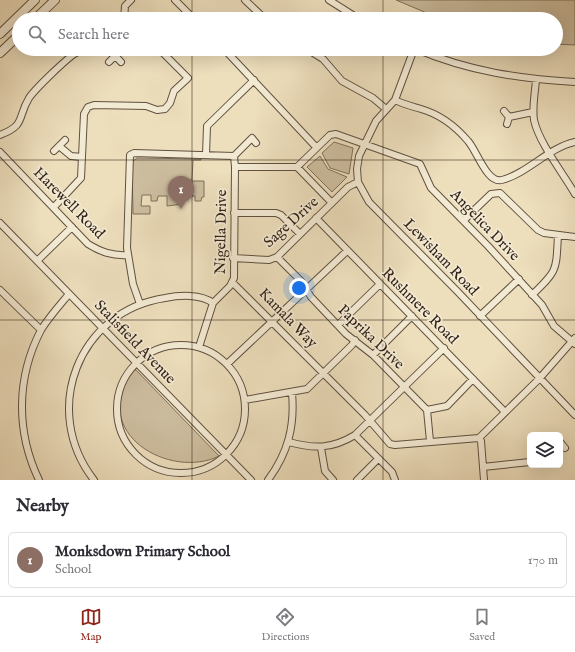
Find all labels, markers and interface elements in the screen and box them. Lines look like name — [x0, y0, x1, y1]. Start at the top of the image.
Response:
search box — [12, 12, 563, 56]
icon: search — [26, 23, 48, 45]
text: Search here — [58, 25, 129, 44]
street label: Harewell Road — [29, 163, 110, 244]
pin: 1 — [168, 176, 194, 209]
street label: Angelica Drive — [445, 184, 524, 265]
street label: Nigella Drive — [211, 189, 231, 275]
street label: Sage Drive — [260, 192, 322, 252]
street label: Lewisham Road — [399, 214, 483, 300]
street label: Rushmere Road — [378, 264, 463, 349]
your location — [289, 278, 309, 298]
street label: Kamala Way — [255, 284, 322, 352]
street label: Stalisfield Avenue — [90, 296, 180, 388]
street label: Paprika Drive — [334, 301, 408, 374]
map controls — [527, 432, 563, 468]
button: layers — [527, 432, 563, 468]
text: Nearby — [16, 496, 69, 517]
text: Monksdown Primary School — [55, 542, 230, 561]
text: 1 — [28, 552, 32, 569]
text: 170 m — [528, 552, 558, 569]
text: School — [55, 561, 92, 578]
tab: Map — [80, 606, 102, 644]
tab: Directions — [262, 606, 309, 644]
tab: Saved — [469, 606, 495, 644]

